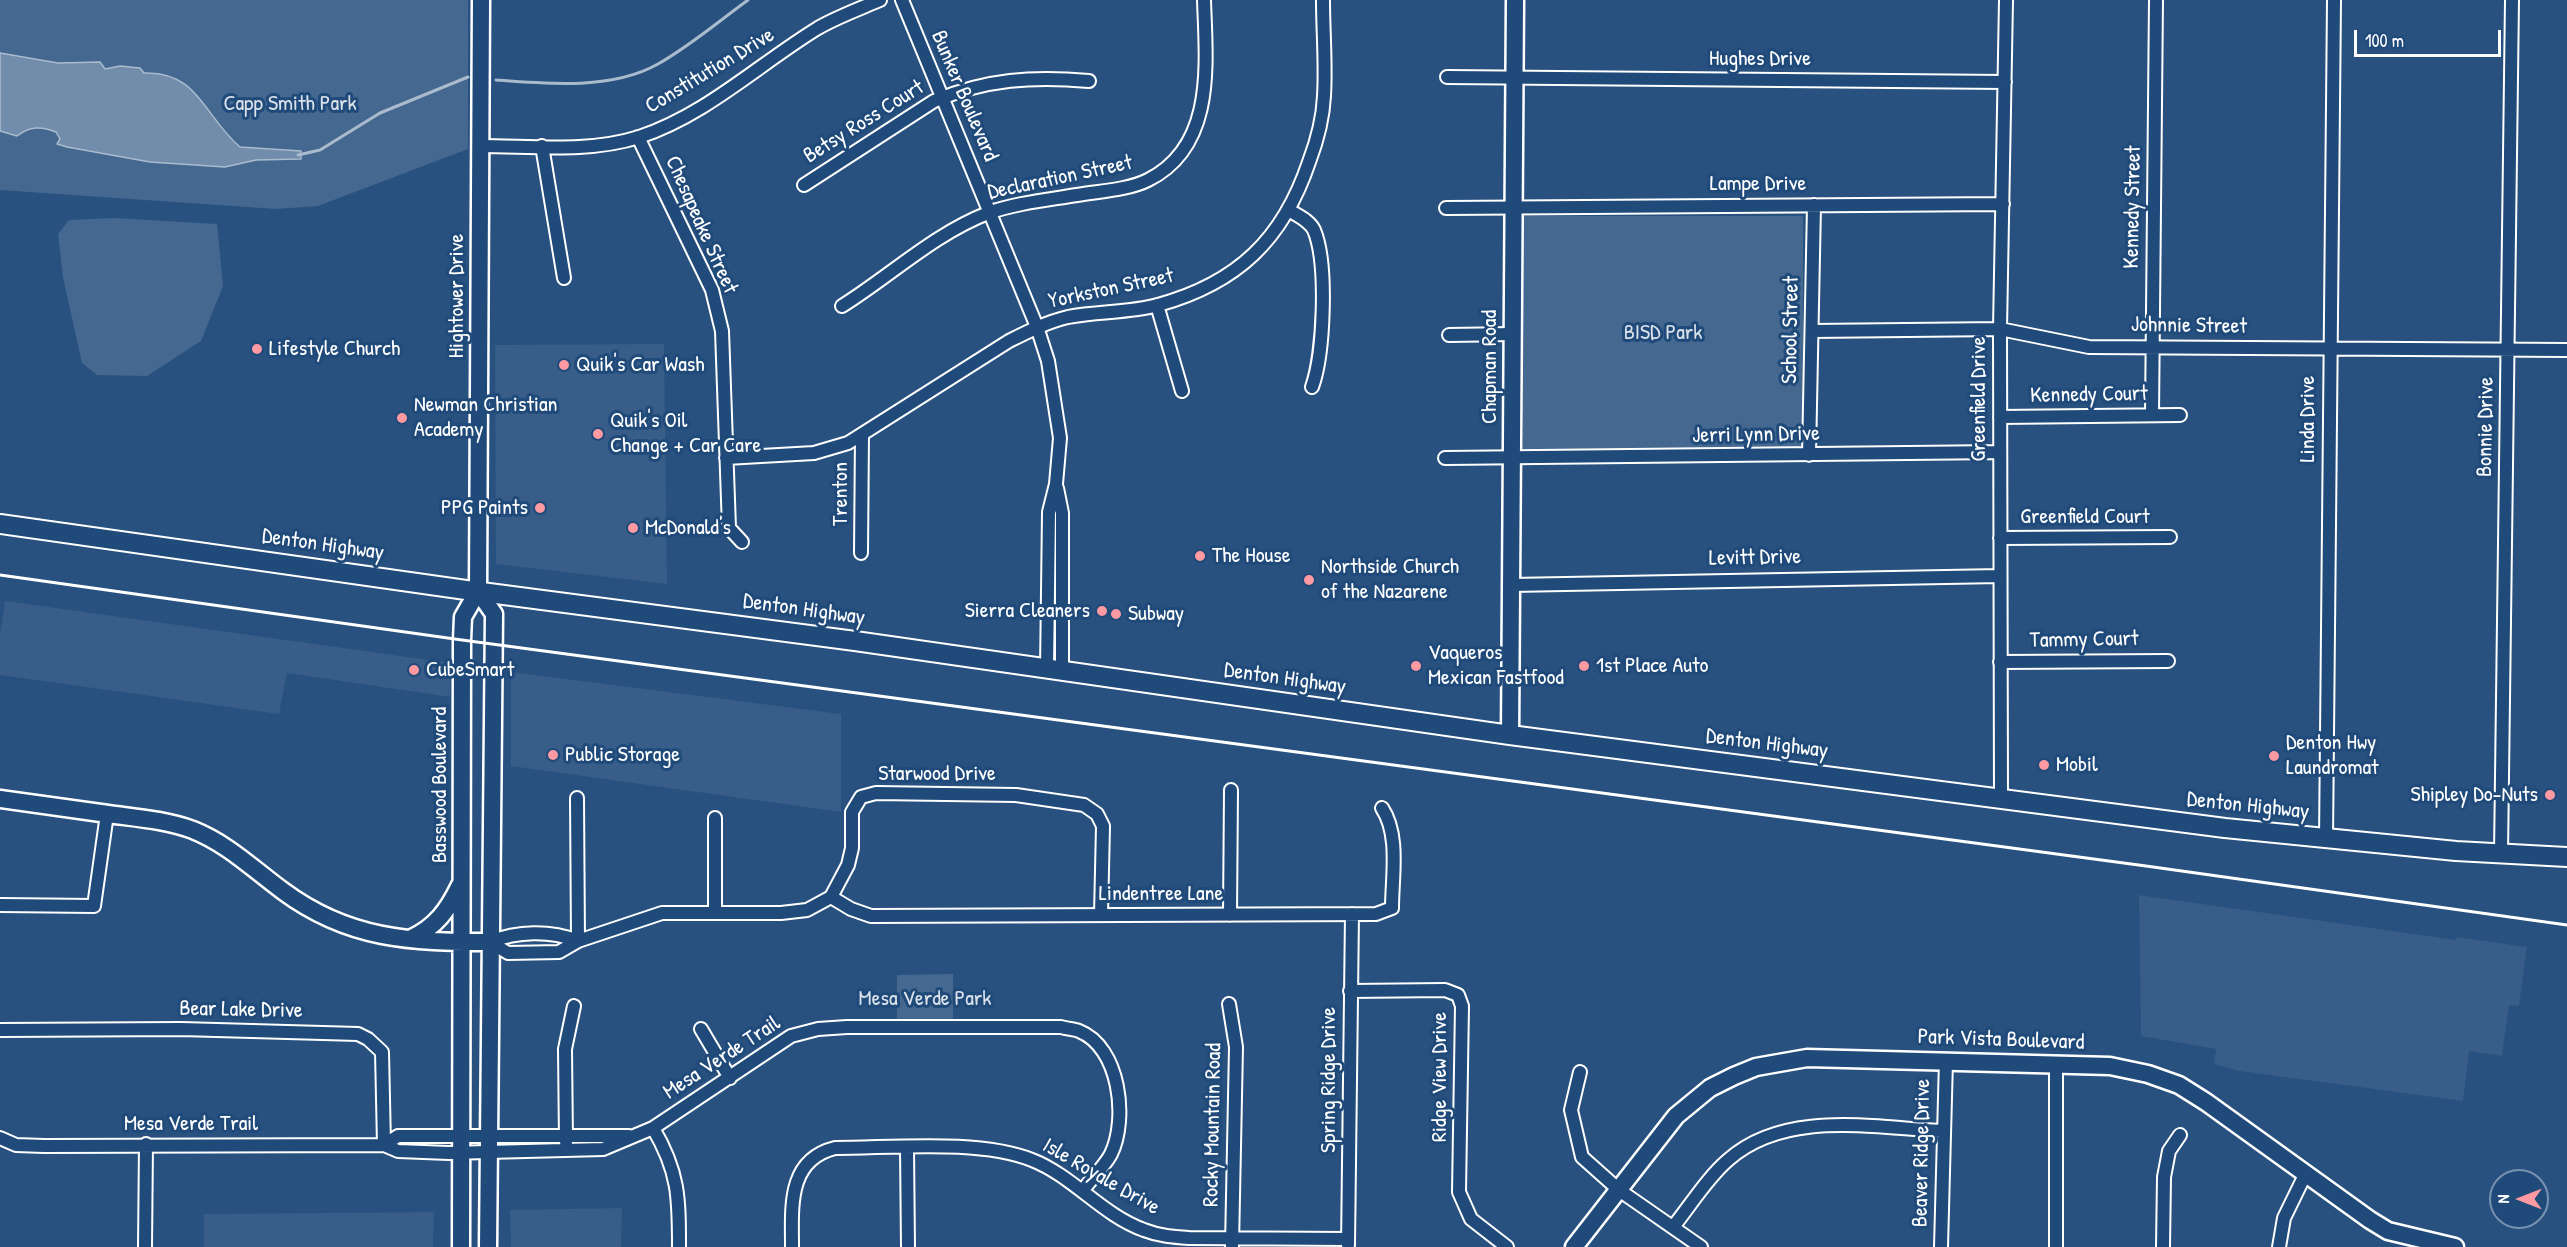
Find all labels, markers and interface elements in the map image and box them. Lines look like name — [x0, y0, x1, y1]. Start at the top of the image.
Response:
scale bar — [2357, 18, 2504, 56]
street label: Constitution Drive — [641, 22, 779, 120]
street label: Bunker Boulevard — [925, 27, 1003, 165]
text: 100 m — [2365, 28, 2404, 53]
street label: Hughes Drive — [1709, 46, 1811, 72]
street label: Betsy Ross Court — [799, 75, 929, 169]
park label: Capp Smith Park — [223, 91, 357, 117]
street label: Kennedy Street — [2119, 145, 2147, 269]
street label: Declaration Street — [985, 150, 1135, 206]
street label: Chesapeake Street — [659, 152, 743, 298]
street label: Lampe Drive — [1710, 171, 1806, 197]
street label: Hightower Drive — [444, 234, 470, 358]
street label: Yorkston Street — [1046, 263, 1176, 315]
street label: School Street — [1777, 276, 1805, 384]
street label: Chapman Road — [1477, 310, 1503, 424]
street label: Johnnie Street — [2131, 312, 2247, 340]
park label: BISD Park — [1624, 320, 1702, 346]
place label: Lifestyle Church — [269, 336, 400, 362]
street label: Greenfield Drive — [1966, 337, 1992, 461]
marker: Lifestyle Church — [250, 342, 264, 356]
place label: Quik's Car Wash — [576, 352, 705, 378]
marker: Quik's Car Wash — [557, 358, 571, 372]
street label: Linda Drive — [2295, 376, 2321, 462]
street label: Bonnie Drive — [2472, 377, 2500, 477]
street label: Kennedy Court — [2030, 381, 2148, 409]
place label: Newman Christian Academy — [414, 392, 557, 444]
place label: Quik's Oil Change + Car Care — [610, 408, 761, 460]
marker: Newman Christian Academy — [395, 411, 409, 425]
street label: Jerri Lynn Drive — [1692, 421, 1820, 449]
marker: Quik's Oil Change + Car Care — [591, 427, 605, 441]
street label: Trenton — [828, 462, 854, 526]
place label: PPG Paints — [441, 495, 528, 521]
marker: PPG Paints — [533, 501, 547, 515]
street label: Greenfield Court — [2020, 504, 2150, 530]
place label: McDonald's — [645, 515, 731, 541]
marker: McDonald's — [626, 521, 640, 535]
street label: Denton Highway — [260, 523, 386, 567]
place label: The House — [1212, 543, 1291, 569]
street label: Levitt Drive — [1709, 544, 1801, 572]
marker: The House — [1193, 549, 1207, 563]
place label: Northside Church of the Nazarene — [1321, 554, 1459, 606]
marker: Northside Church of the Nazarene — [1302, 573, 1316, 587]
street label: Denton Highway — [741, 588, 867, 632]
place label: Sierra Cleaners — [965, 598, 1090, 624]
place label: Subway — [1128, 601, 1184, 627]
marker: Sierra Cleaners — [1095, 604, 1109, 618]
marker: Subway — [1109, 607, 1123, 621]
street label: Tammy Court — [2029, 626, 2139, 654]
place label: Vaqueros Mexican Fastfood — [1428, 640, 1564, 692]
place label: 1st Place Auto — [1596, 653, 1708, 679]
place label: CubeSmart — [426, 657, 514, 683]
street label: Denton Highway — [1222, 657, 1348, 701]
marker: Vaqueros Mexican Fastfood — [1409, 659, 1423, 673]
marker: 1st Place Auto — [1577, 659, 1591, 673]
marker: CubeSmart — [407, 663, 421, 677]
street label: Basswood Boulevard — [427, 707, 453, 863]
street label: Denton Highway — [1704, 723, 1830, 765]
place label: Denton Hwy Laundromat — [2286, 730, 2379, 782]
place label: Public Storage — [565, 742, 680, 768]
marker: Public Storage — [546, 748, 560, 762]
marker: Denton Hwy Laundromat — [2267, 749, 2281, 763]
place label: Mobil — [2056, 752, 2098, 778]
marker: Mobil — [2037, 758, 2051, 772]
street label: Starwood Drive — [878, 761, 996, 787]
place label: Shipley Do-Nuts — [2411, 782, 2538, 808]
street label: Denton Highway — [2185, 786, 2311, 826]
marker: Shipley Do-Nuts — [2543, 788, 2557, 802]
street label: Lindentree Lane — [1099, 881, 1223, 907]
park label: Mesa Verde Park — [859, 986, 991, 1012]
street label: Bear Lake Drive — [179, 996, 303, 1024]
street label: Spring Ridge Drive — [1316, 1007, 1342, 1153]
street label: Mesa Verde Trail — [659, 1010, 785, 1106]
street label: Ridge View Drive — [1427, 1012, 1453, 1142]
street label: Park Vista Boulevard — [1917, 1024, 2085, 1056]
street label: Rocky Mountain Road — [1198, 1043, 1228, 1207]
street label: Beaver Ridge Drive — [1908, 1079, 1936, 1227]
street label: Mesa Verde Trail — [124, 1111, 258, 1137]
street label: Isle Royale Drive — [1038, 1133, 1164, 1221]
north arrow — [2489, 1169, 2549, 1229]
text: N — [2492, 1195, 2514, 1203]

